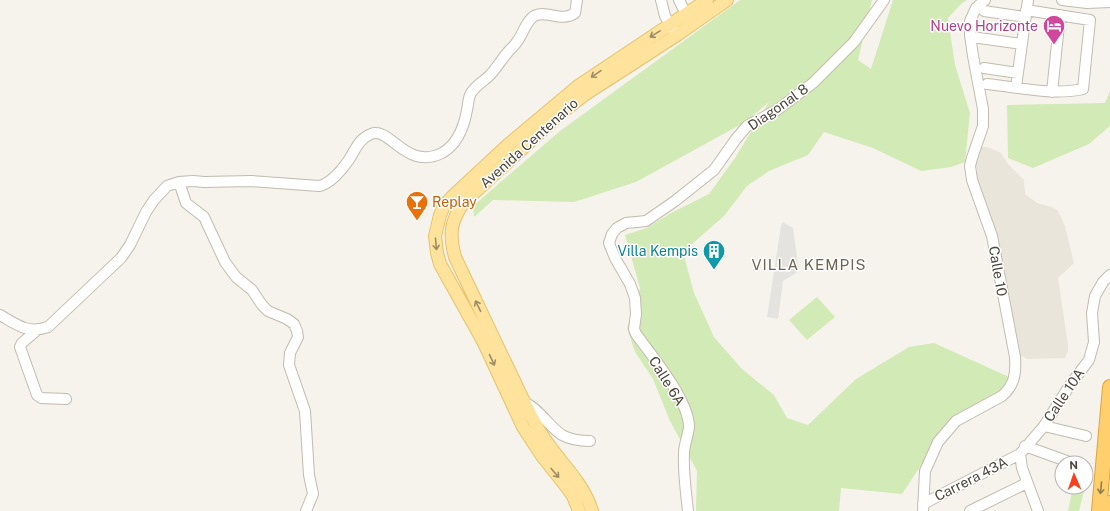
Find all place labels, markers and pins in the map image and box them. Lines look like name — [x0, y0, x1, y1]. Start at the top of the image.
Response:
hotel icon: Nuevo Horizonte — [1041, 13, 1067, 46]
place label: Nuevo Horizonte — [930, 18, 1038, 34]
bar icon: Replay — [404, 189, 430, 222]
place label: Replay — [432, 194, 477, 210]
building icon: Villa Kempis — [701, 238, 727, 271]
place label: Villa Kempis — [618, 243, 698, 259]

